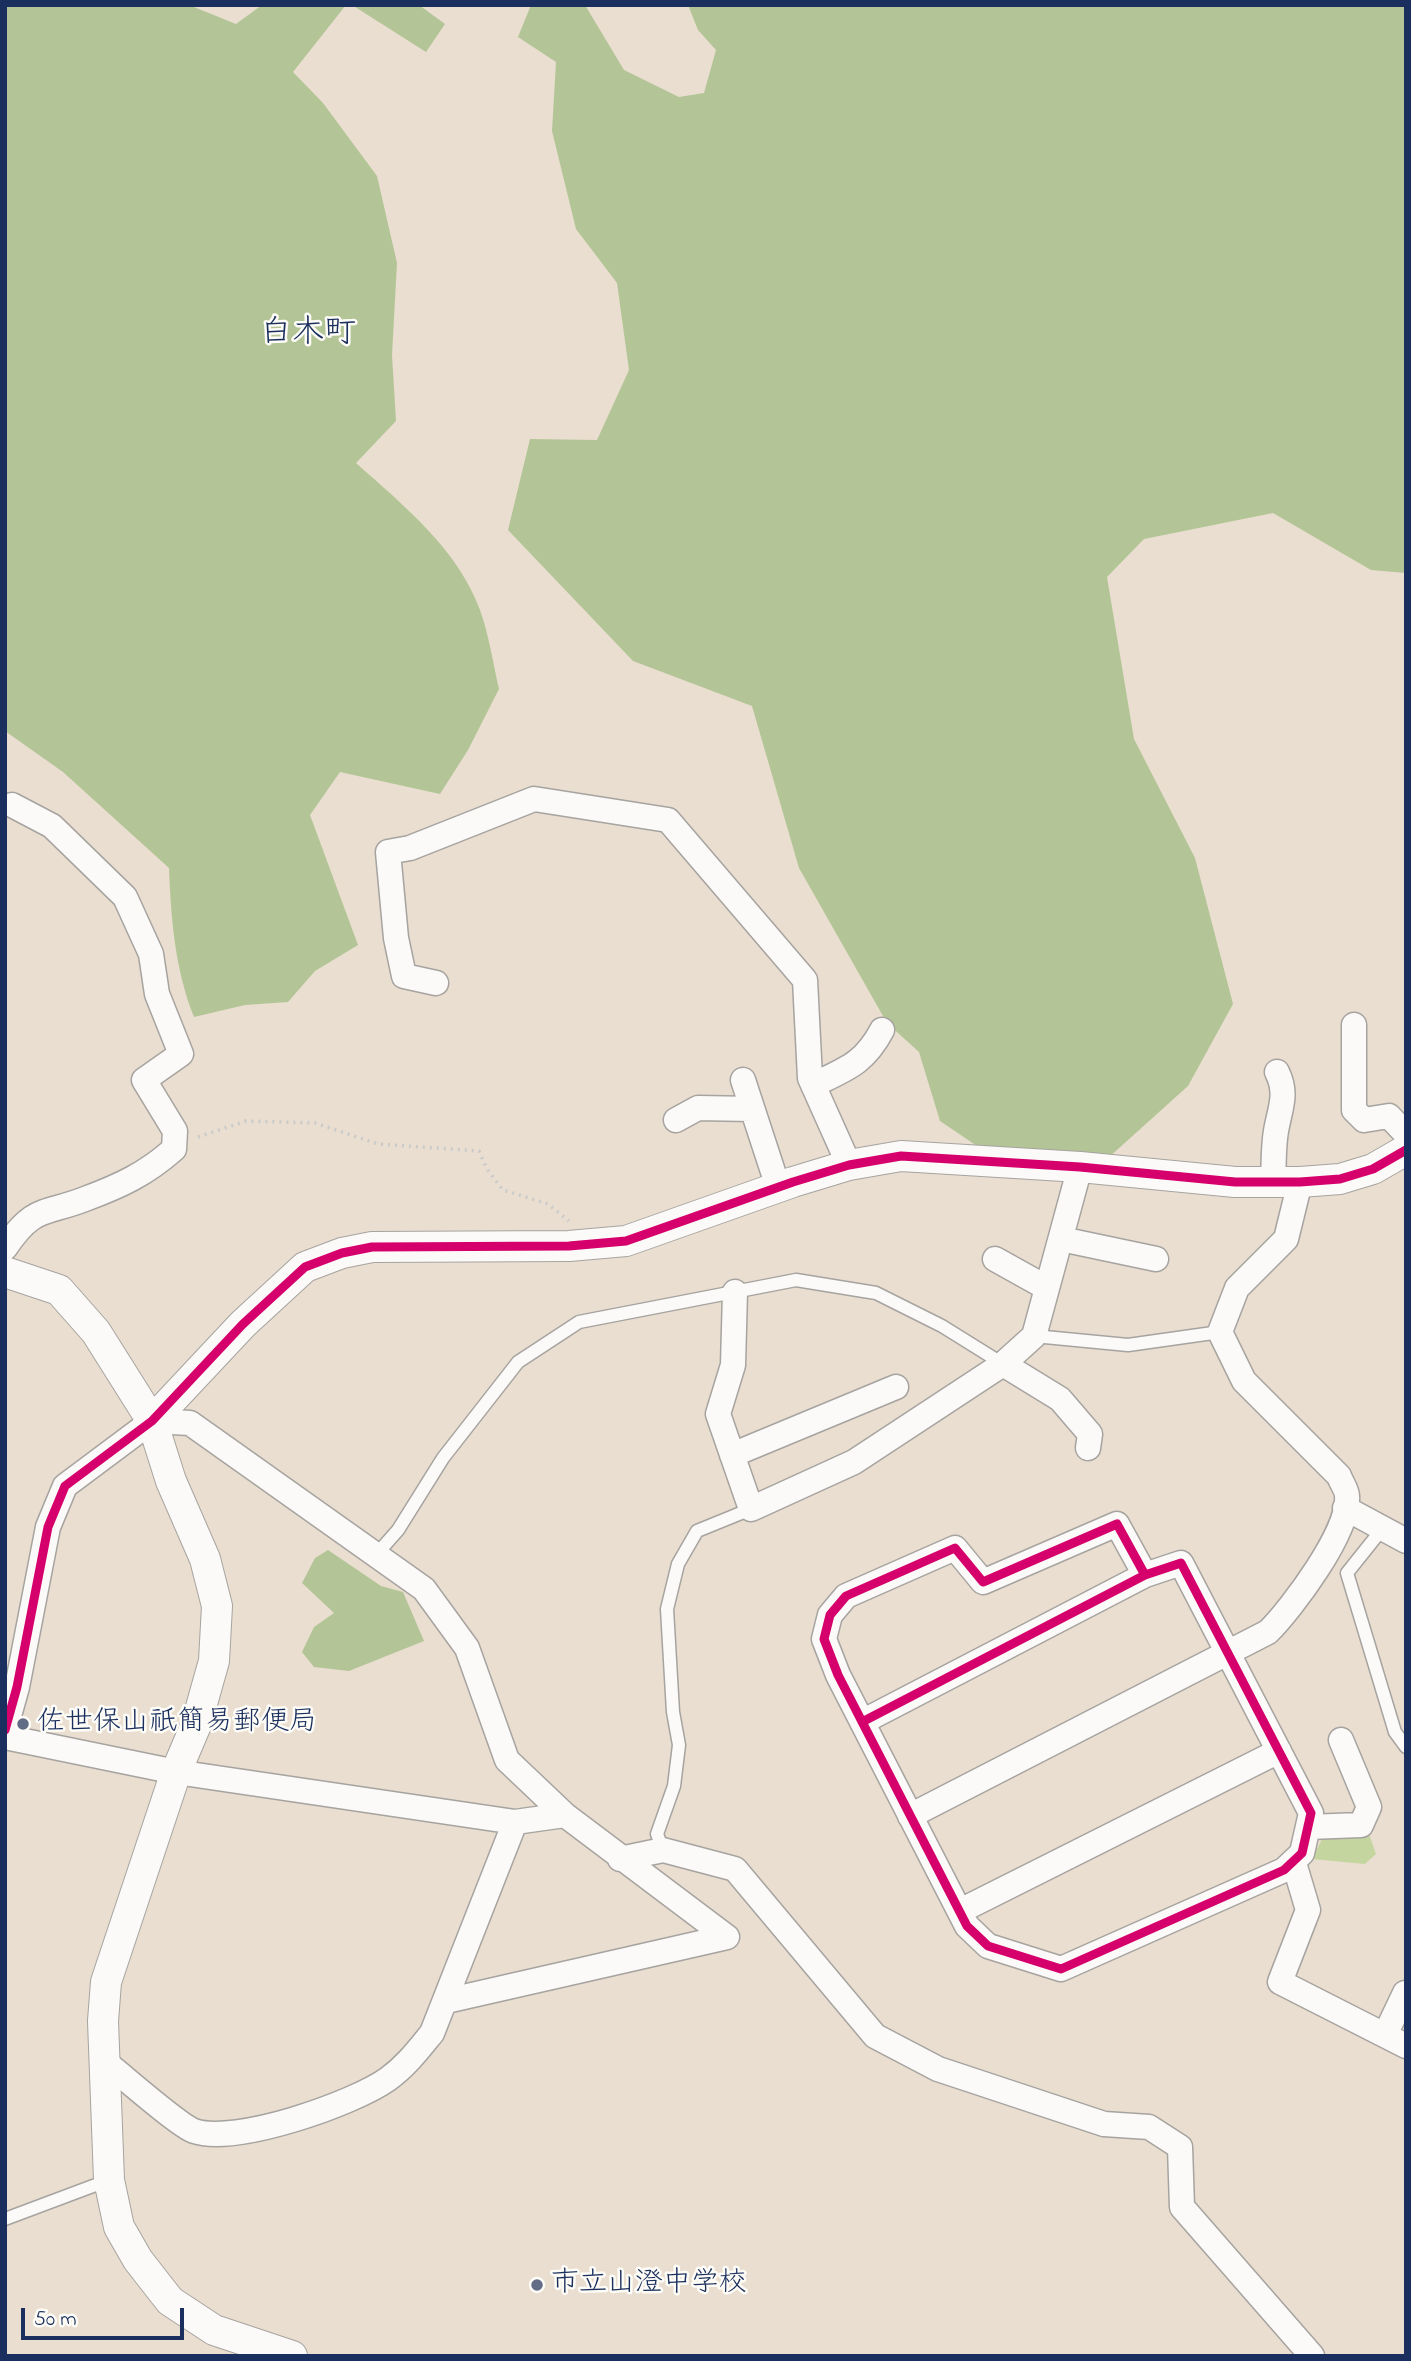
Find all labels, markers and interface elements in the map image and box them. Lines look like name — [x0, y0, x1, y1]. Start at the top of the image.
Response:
district label: 白木町 — [260, 317, 356, 355]
place label: 佐世保山祇簡易郵便局 — [37, 1707, 317, 1741]
marker: 佐世保山祇簡易郵便局 — [15, 1716, 31, 1732]
place label: 市立山澄中学校 — [551, 2268, 747, 2302]
marker: 市立山澄中学校 — [529, 2277, 545, 2293]
scale bar — [24, 2294, 187, 2338]
text: 50 m — [34, 2305, 77, 2335]

